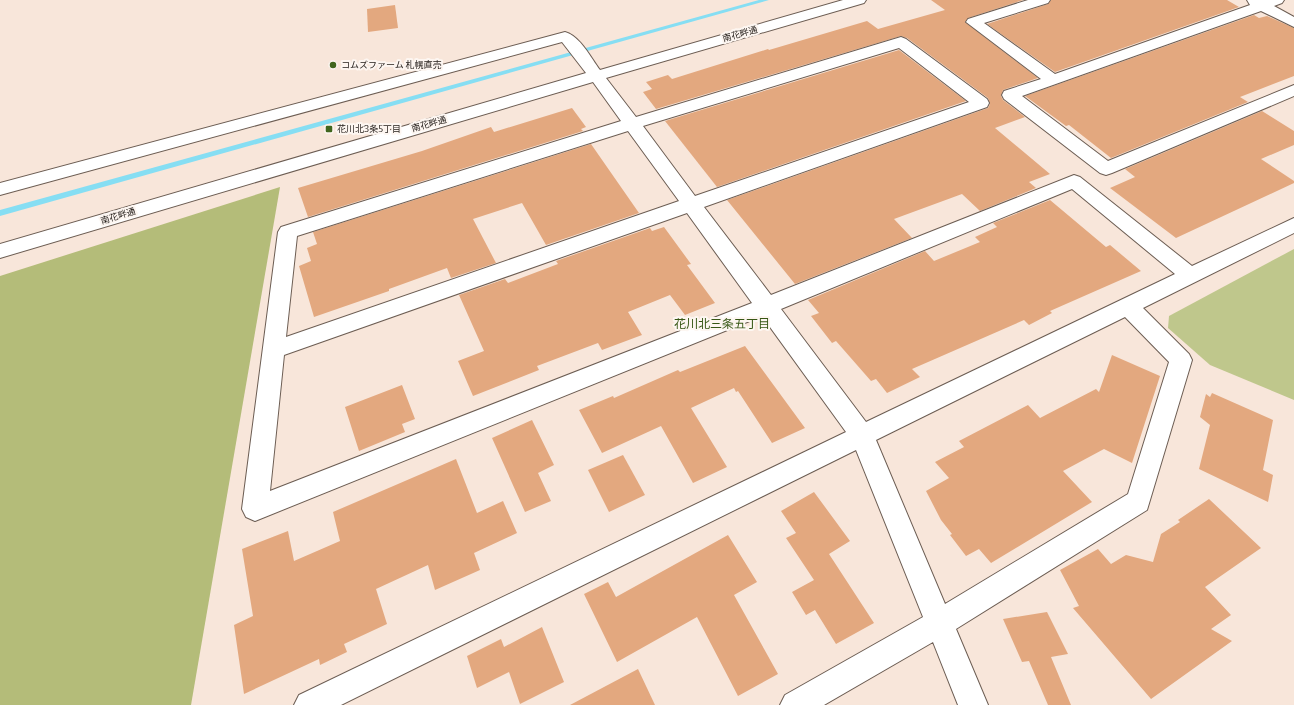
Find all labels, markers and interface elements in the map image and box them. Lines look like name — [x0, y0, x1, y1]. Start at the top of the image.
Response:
street label: 南花畔通 — [721, 24, 759, 44]
place label: コムズファーム 札幌直売 — [341, 59, 442, 70]
marker: コムズファーム 札幌直売 — [328, 60, 338, 70]
street label: 南花畔通 — [410, 114, 448, 134]
marker: 花川北3条5丁目 — [324, 124, 334, 134]
place label: 花川北3条5丁目 — [337, 124, 401, 134]
street label: 南花畔通 — [99, 206, 137, 226]
district label: 花川北三条五丁目 — [674, 317, 770, 331]

